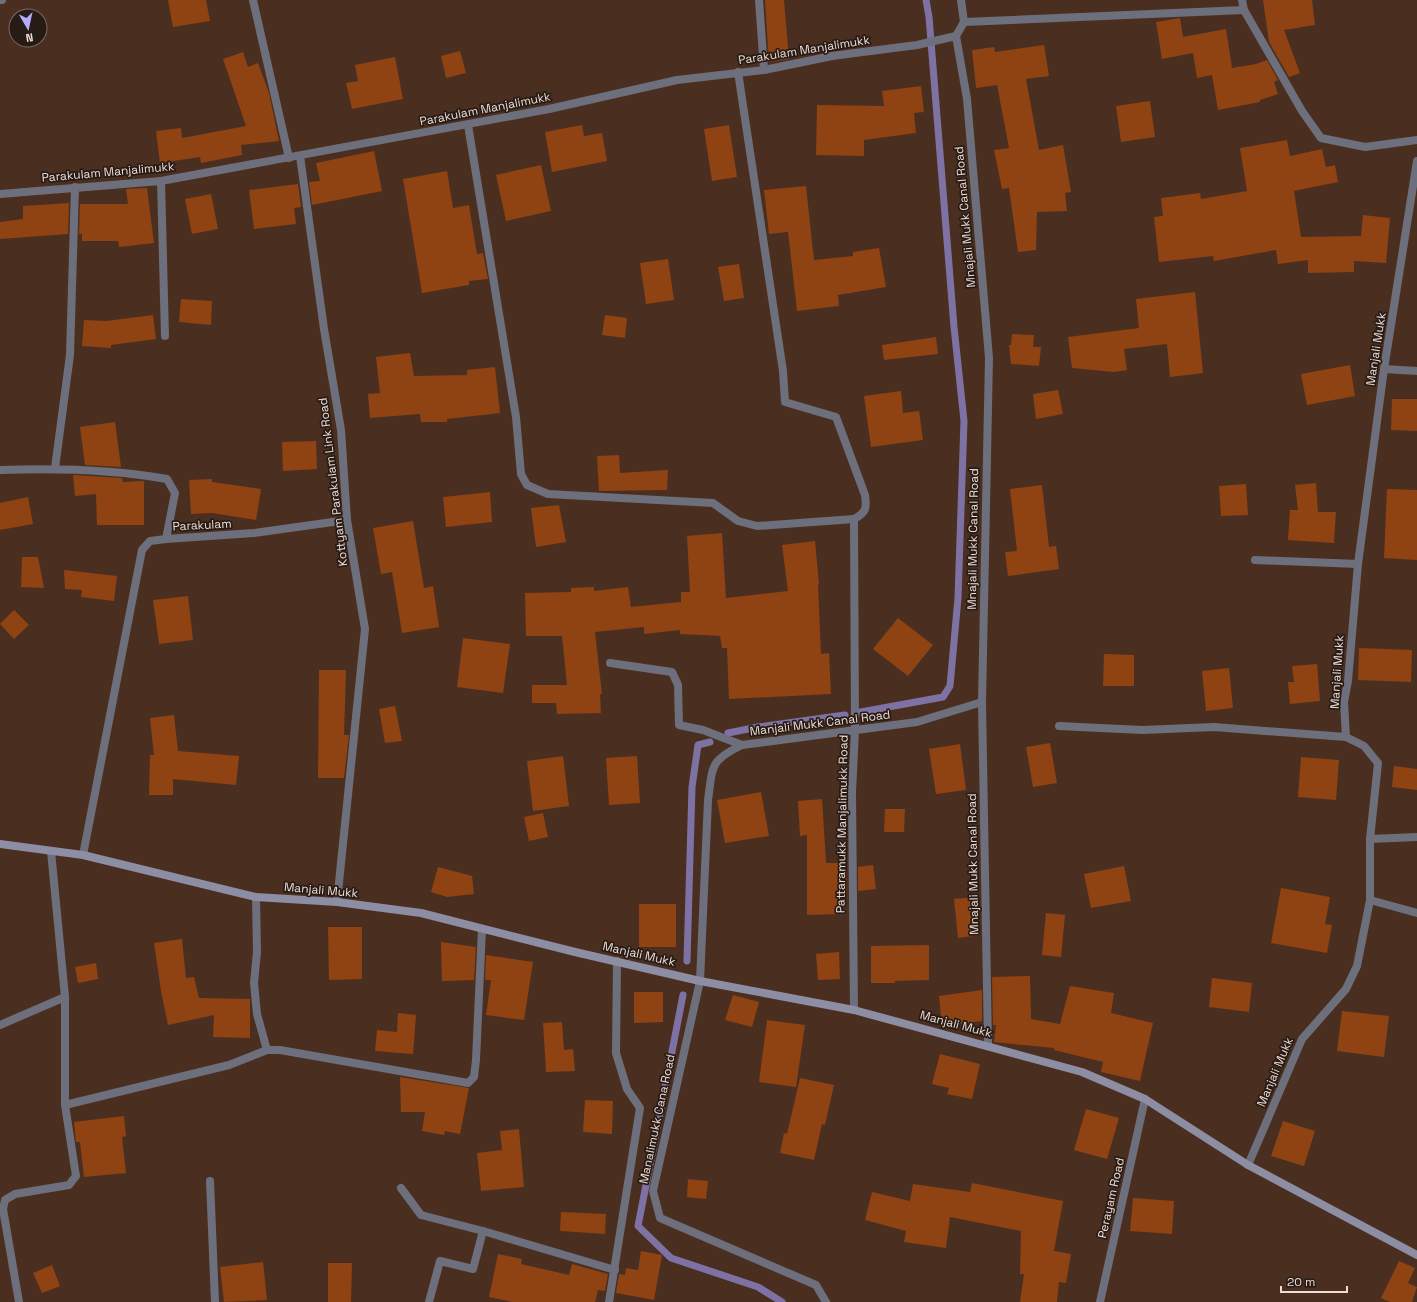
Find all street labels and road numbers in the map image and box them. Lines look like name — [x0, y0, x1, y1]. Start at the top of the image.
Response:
street label: Parakulam Manjalimukk — [737, 32, 872, 68]
street label: Parakulam Manjalimukk — [418, 88, 552, 130]
street label: Mnajali Mukk Canal Road — [951, 146, 979, 288]
street label: Parakulam Manjalimukk — [41, 158, 176, 186]
street label: Manjali Mukk — [1362, 311, 1390, 387]
street label: Kottyam Parakulam Link Road — [315, 397, 351, 567]
street label: Mnajali Mukk Canal Road — [964, 468, 982, 610]
street label: Parakulam — [172, 515, 232, 535]
street label: Manjali Mukk — [1326, 634, 1348, 710]
street label: Manjali Mukk Canal Road — [749, 706, 891, 740]
street label: Pattaramukk Manjalimukk Road — [832, 735, 852, 913]
street label: Mnajali Mukk Canal Road — [964, 793, 982, 935]
street label: Manjali Mukk — [283, 879, 359, 901]
street label: Manjali Mukk — [601, 938, 677, 970]
street label: Manjali Mukk — [918, 1007, 994, 1041]
street label: Manjali Mukk — [1253, 1034, 1297, 1109]
street label: Manalimukk Cana Road — [635, 1053, 679, 1185]
street label: Perayam Road — [1094, 1156, 1128, 1240]

